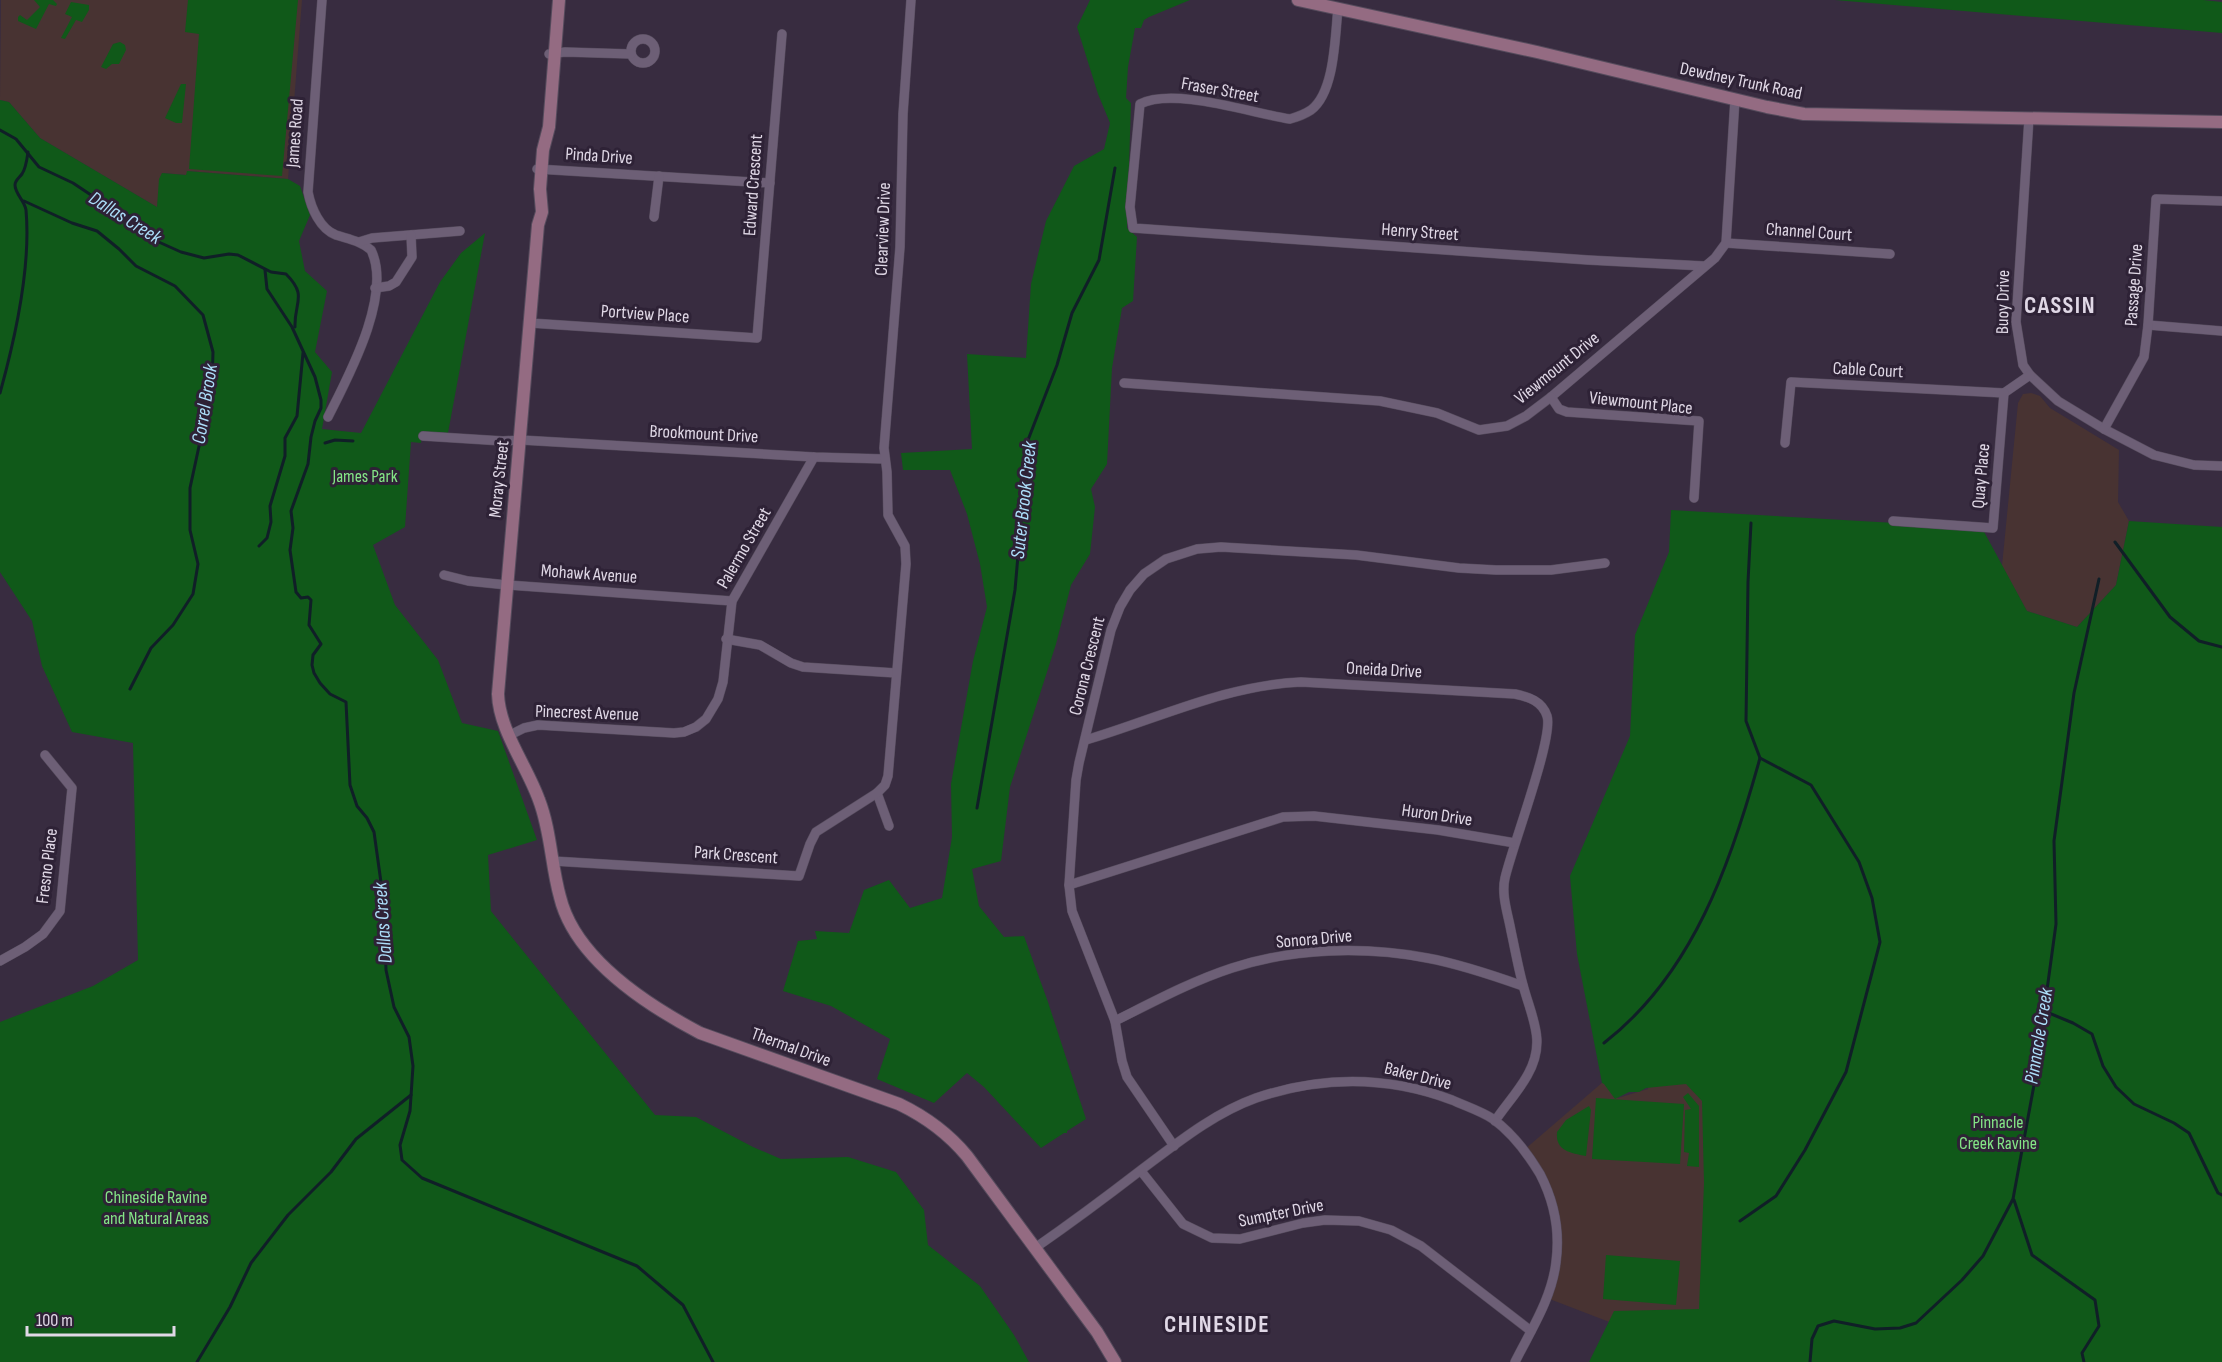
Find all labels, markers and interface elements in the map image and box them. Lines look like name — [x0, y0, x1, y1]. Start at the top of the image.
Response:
street label: Dewdney Trunk Road — [1678, 58, 1804, 104]
street label: Fraser Street — [1180, 73, 1261, 107]
street label: James Road — [282, 98, 308, 169]
street label: Edward Crescent — [739, 133, 767, 236]
street label: Pinda Drive — [565, 143, 633, 169]
street label: Clearview Drive — [871, 182, 895, 276]
water label: Dallas Creek — [84, 186, 166, 250]
street label: Henry Street — [1381, 219, 1460, 245]
street label: Channel Court — [1765, 219, 1853, 246]
street label: Passage Drive — [2121, 243, 2147, 327]
street label: Buoy Drive — [1992, 270, 2014, 334]
district label: CASSIN — [2024, 291, 2096, 320]
street label: Portview Place — [600, 300, 690, 328]
street label: Viewmount Drive — [1510, 327, 1604, 409]
street label: Cable Court — [1832, 358, 1904, 382]
water label: Correl Brook — [187, 362, 223, 446]
street label: Viewmount Place — [1588, 387, 1694, 419]
street label: Brookmount Drive — [649, 421, 759, 447]
street label: Moray Street — [484, 439, 514, 519]
water label: Suter Brook Creek — [1006, 440, 1042, 560]
street label: Quay Place — [1968, 443, 1994, 509]
park label: James Park — [331, 466, 398, 487]
street label: Palermo Street — [712, 503, 776, 592]
street label: Mohawk Avenue — [540, 560, 638, 588]
street label: Corona Crescent — [1065, 614, 1110, 717]
street label: Oneida Drive — [1346, 658, 1422, 682]
street label: Pinecrest Avenue — [535, 701, 639, 725]
street label: Huron Drive — [1400, 800, 1474, 830]
street label: Fresno Place — [32, 827, 62, 905]
street label: Park Crescent — [693, 842, 779, 868]
water label: Dallas Creek — [368, 881, 398, 964]
street label: Sonora Drive — [1275, 925, 1353, 953]
water label: Pinnacle Creek — [2020, 986, 2059, 1086]
street label: Thermal Drive — [748, 1023, 834, 1071]
street label: Baker Drive — [1382, 1058, 1454, 1094]
park label: Pinnacle Creek Ravine — [1959, 1112, 2037, 1154]
park label: Chineside Ravine and Natural Areas — [103, 1187, 209, 1229]
street label: Sumpter Drive — [1237, 1194, 1325, 1232]
scale bar — [27, 1299, 174, 1337]
text: 100 m — [36, 1310, 73, 1331]
district label: CHINESIDE — [1164, 1310, 1270, 1339]

